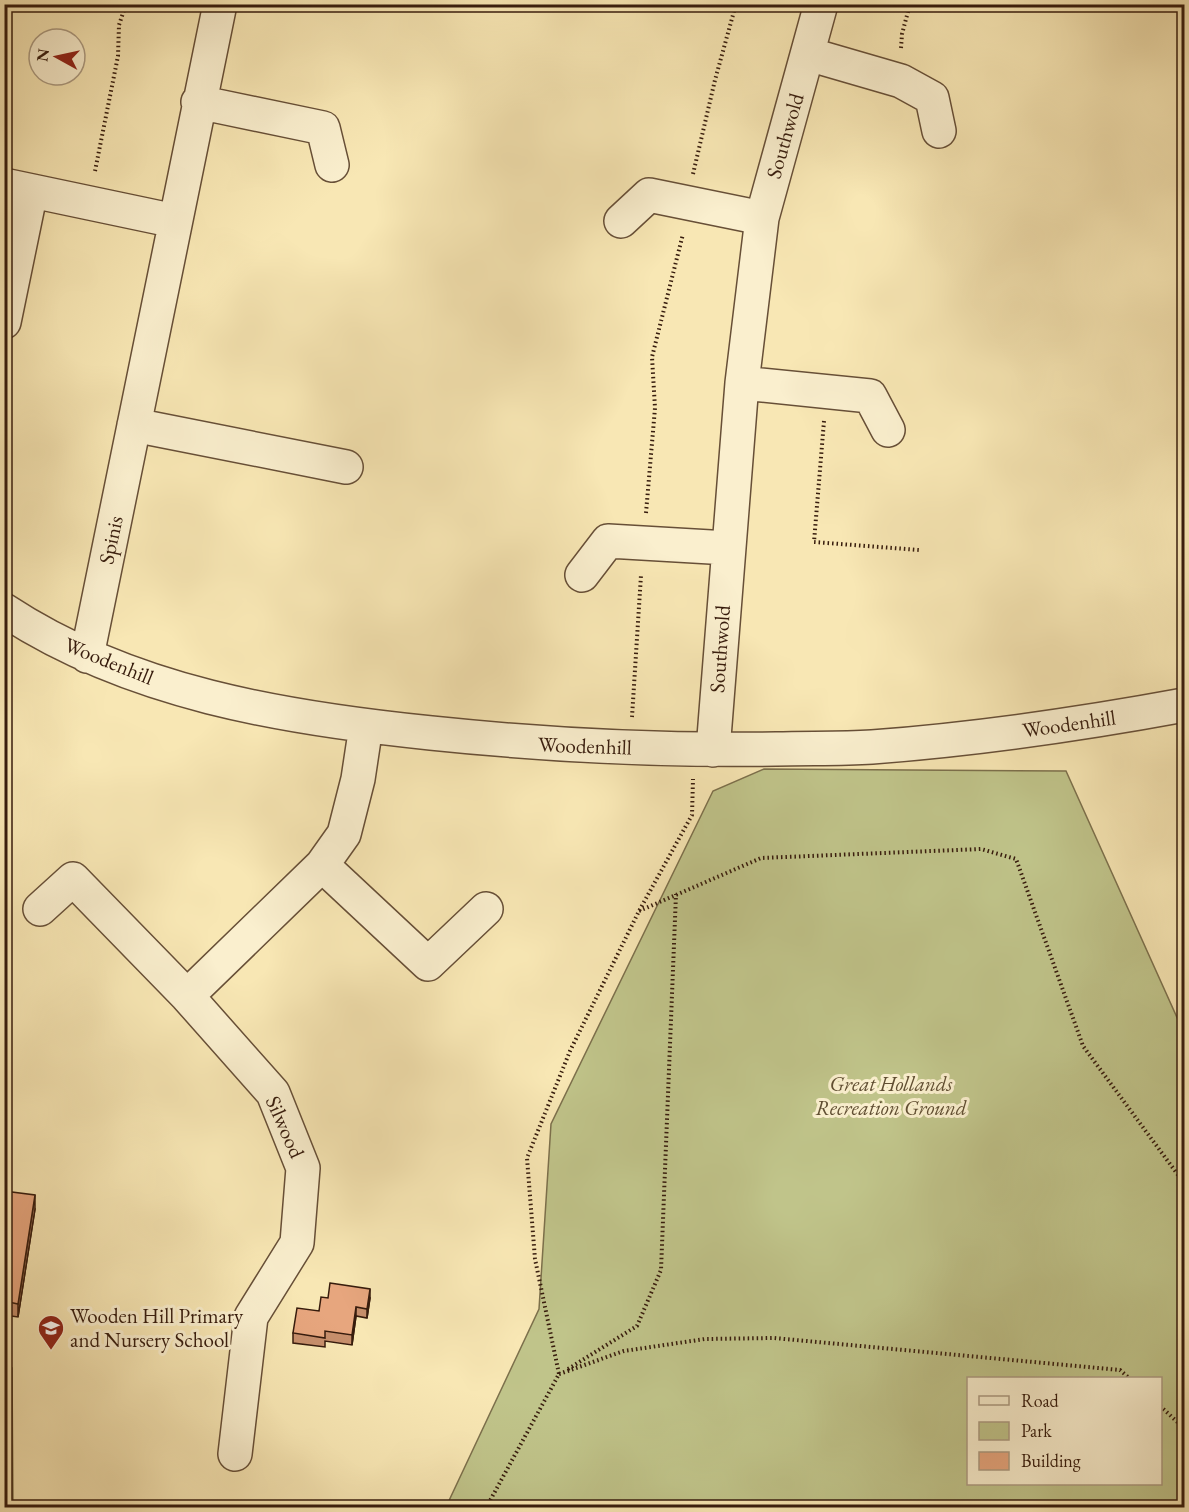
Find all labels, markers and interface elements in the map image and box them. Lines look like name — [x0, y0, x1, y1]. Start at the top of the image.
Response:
north arrow — [27, 27, 87, 87]
text: N — [31, 47, 54, 63]
street label: Southwold — [759, 90, 810, 182]
street label: Spinis — [92, 513, 129, 567]
street label: Southwold — [703, 604, 736, 694]
street label: Woodenhill — [61, 630, 158, 691]
street label: Woodenhill — [1021, 704, 1117, 743]
street label: Woodenhill — [538, 730, 632, 761]
park label: Great Hollands Recreation Ground — [815, 1070, 967, 1121]
street label: Silwood — [260, 1092, 311, 1162]
place label: Wooden Hill Primary and Nursery School — [70, 1302, 244, 1353]
school or university icon: Wooden Hill Primary and Nursery School — [36, 1313, 66, 1351]
legend — [967, 1377, 1162, 1485]
text: Road — [1021, 1389, 1060, 1412]
text: Park — [1021, 1419, 1052, 1442]
text: Building — [1021, 1449, 1081, 1472]

